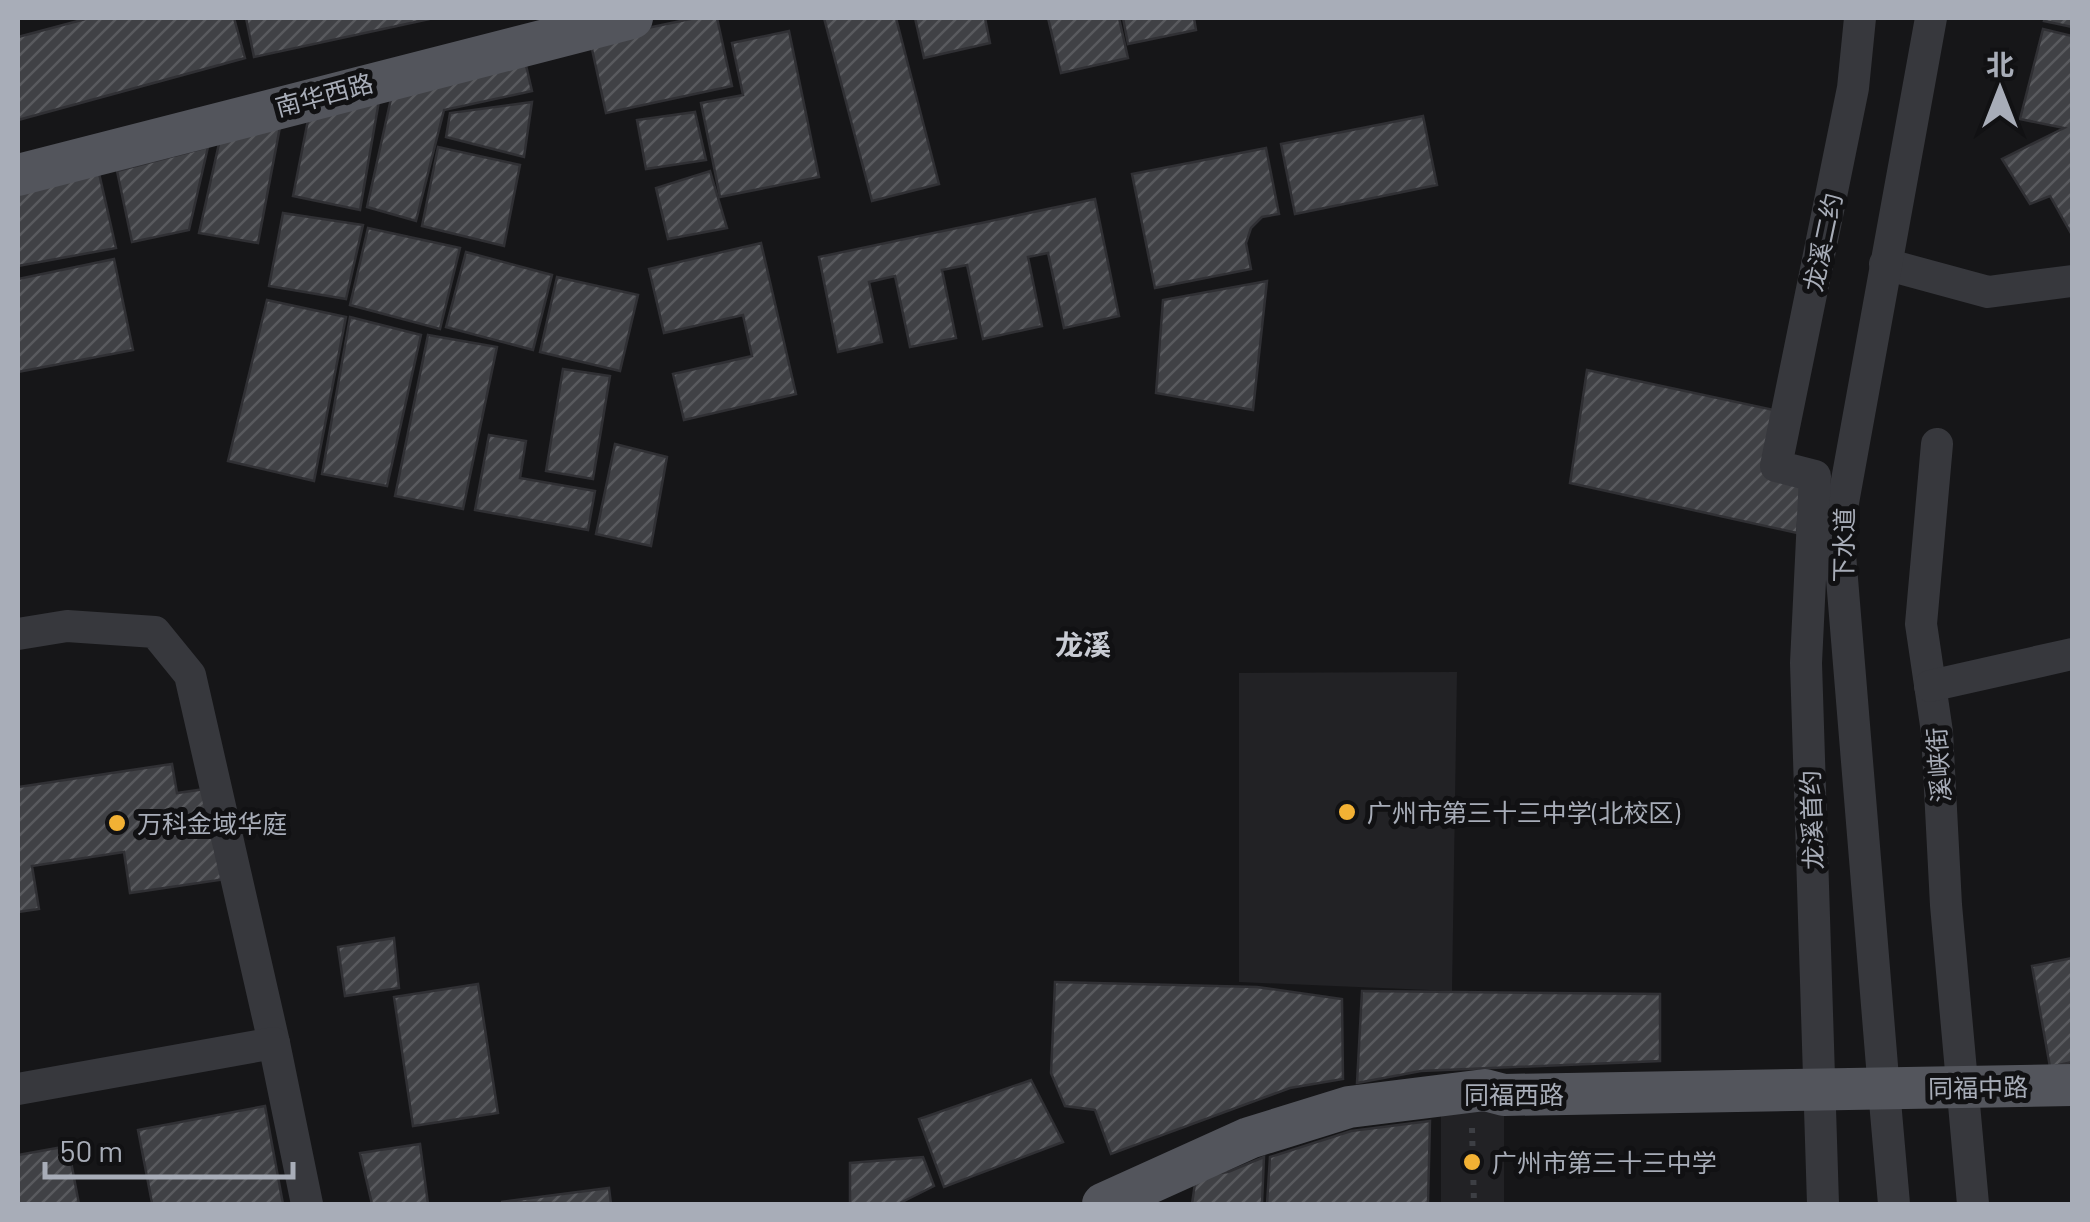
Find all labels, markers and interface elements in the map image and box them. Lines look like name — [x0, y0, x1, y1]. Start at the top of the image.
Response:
north arrow — [1950, 40, 2050, 140]
text: 北 — [1986, 47, 2014, 81]
street label: 南华西路 — [272, 67, 376, 121]
street label: 龙溪二约 — [1797, 190, 1847, 294]
street label: 下水道 — [1827, 507, 1859, 583]
district label: 龙溪 — [1055, 627, 1111, 661]
street label: 溪峡街 — [1920, 727, 1956, 803]
street label: 龙溪首约 — [1794, 769, 1828, 871]
place label: 广州市第三十三中学(北校区) — [1367, 797, 1681, 827]
marker: 广州市第三十三中学(北校区) — [1336, 801, 1358, 823]
place label: 万科金域华庭 — [137, 808, 287, 838]
marker: 万科金域华庭 — [106, 812, 128, 834]
street label: 同福中路 — [1928, 1071, 2028, 1103]
street label: 同福西路 — [1464, 1079, 1564, 1109]
scale bar — [45, 1117, 292, 1179]
text: 50 m — [60, 1132, 123, 1168]
place label: 广州市第三十三中学 — [1492, 1147, 1717, 1177]
marker: 广州市第三十三中学 — [1461, 1151, 1483, 1173]

